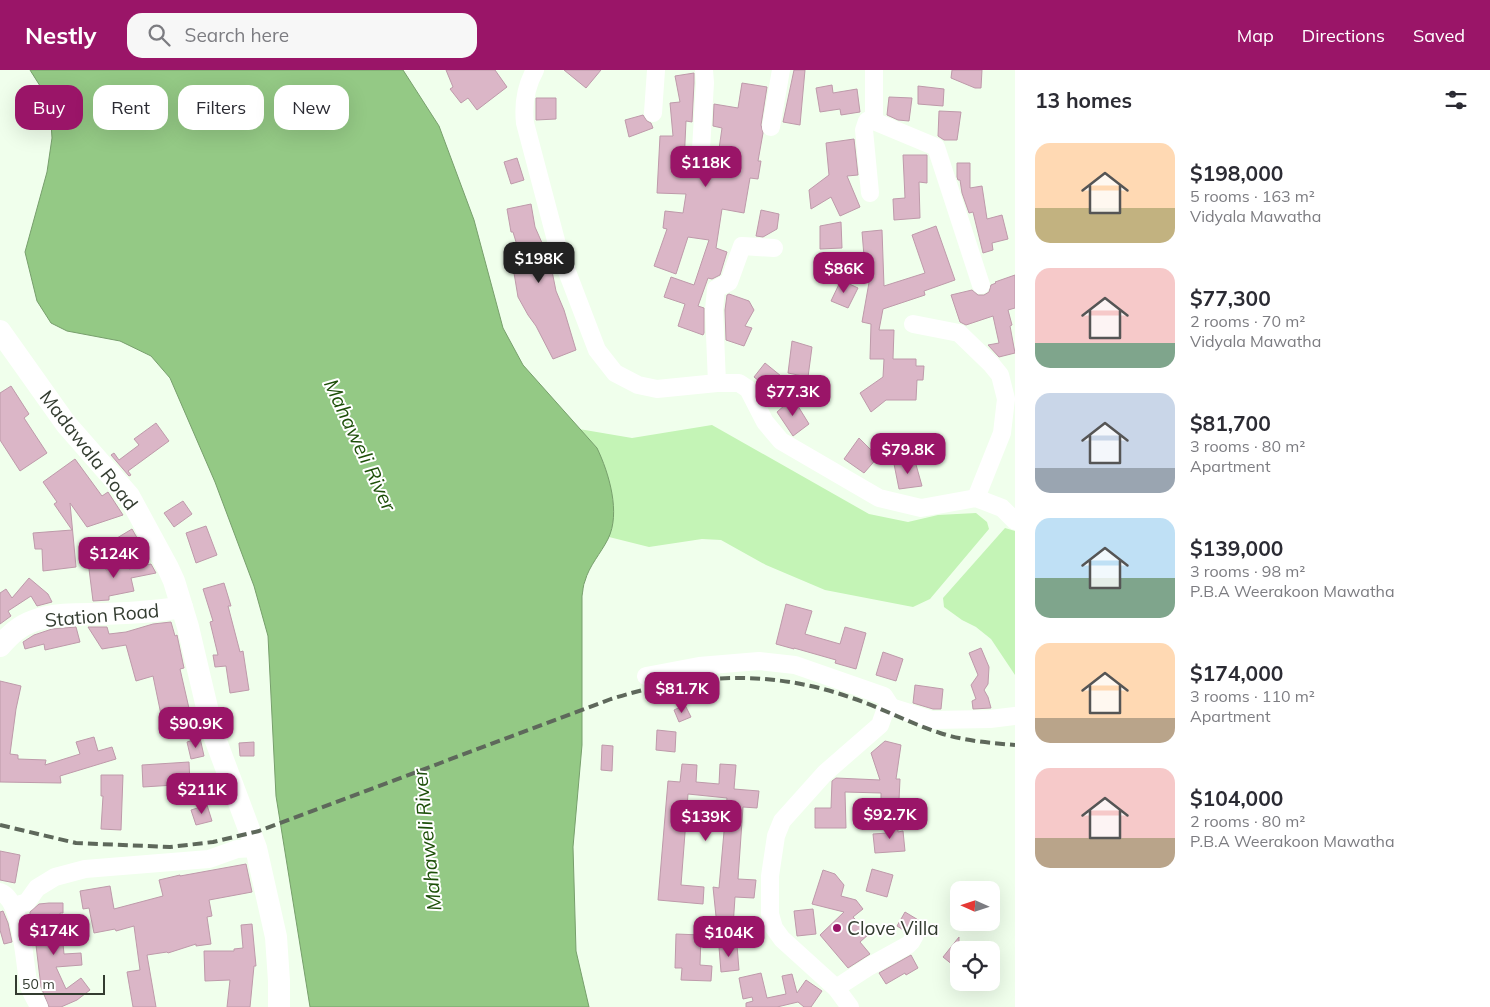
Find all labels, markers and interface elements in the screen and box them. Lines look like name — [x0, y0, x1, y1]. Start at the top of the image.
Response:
search box — [127, 13, 477, 58]
text: Nestly — [25, 20, 97, 50]
icon: search — [145, 21, 173, 49]
text: Search here — [185, 23, 289, 47]
text: Map — [1237, 24, 1274, 47]
text: Directions — [1302, 24, 1385, 47]
text: Saved — [1413, 24, 1465, 47]
chip: Buy — [15, 85, 83, 130]
chip: Rent — [93, 85, 168, 130]
chip: Filters — [178, 85, 264, 130]
chip: New — [274, 85, 349, 130]
icon: filters — [1442, 86, 1470, 114]
text: 13 homes — [1035, 87, 1132, 113]
pin: $118K — [671, 146, 741, 188]
text: $118K — [681, 152, 731, 172]
text: $198,000 — [1190, 160, 1283, 186]
icon: home — [1075, 163, 1135, 223]
text: 5 rooms · 163 m² — [1190, 186, 1315, 206]
text: Vidyala Mawatha — [1190, 206, 1321, 226]
pin: $198K — [504, 242, 574, 284]
text: $198K — [514, 248, 564, 268]
pin: $86K — [814, 252, 874, 294]
text: $86K — [824, 258, 864, 278]
text: $77,300 — [1190, 285, 1271, 311]
icon: home — [1075, 288, 1135, 348]
text: 2 rooms · 70 m² — [1190, 311, 1305, 331]
text: Vidyala Mawatha — [1190, 331, 1321, 351]
pin: $77.3K — [752, 374, 834, 417]
water label: Mahaweli River — [319, 375, 402, 515]
text: $77.3K — [766, 381, 820, 401]
street label: Madawala Road — [35, 385, 143, 515]
text: $81,700 — [1190, 410, 1271, 436]
icon: home — [1075, 413, 1135, 473]
pin: $79.8K — [867, 432, 949, 475]
text: 3 rooms · 80 m² — [1190, 436, 1305, 456]
text: $79.8K — [881, 439, 935, 459]
text: Apartment — [1190, 456, 1271, 476]
text: $139,000 — [1190, 535, 1283, 561]
pin: $124K — [79, 536, 149, 579]
icon: home — [1075, 538, 1135, 598]
text: $124K — [89, 543, 139, 563]
text: 3 rooms · 98 m² — [1190, 561, 1305, 581]
text: P.B.A Weerakoon Mawatha — [1190, 581, 1395, 601]
street label: Station Road — [44, 598, 160, 632]
text: $174,000 — [1190, 660, 1283, 686]
icon: home — [1075, 663, 1135, 723]
pin: $81.7K — [641, 672, 723, 714]
text: $81.7K — [655, 678, 709, 698]
text: 3 rooms · 110 m² — [1190, 686, 1315, 706]
pin: $90.9K — [155, 706, 237, 749]
text: Apartment — [1190, 706, 1271, 726]
text: $90.9K — [169, 713, 223, 733]
water label: Mahaweli River — [407, 767, 446, 912]
pin: $211K — [167, 772, 237, 815]
text: $211K — [177, 779, 227, 799]
text: $104,000 — [1190, 785, 1283, 811]
icon: home — [1075, 788, 1135, 848]
pin: $92.7K — [849, 798, 931, 840]
pin: $139K — [671, 800, 741, 842]
text: $92.7K — [863, 804, 917, 824]
text: $139K — [681, 806, 731, 826]
text: 2 rooms · 80 m² — [1190, 811, 1305, 831]
text: P.B.A Weerakoon Mawatha — [1190, 831, 1395, 851]
north arrow — [950, 881, 1000, 931]
map controls — [950, 881, 1000, 991]
pin: $174K — [19, 914, 89, 956]
pin: $104K — [694, 916, 764, 958]
place label: Clove Villa — [847, 916, 939, 940]
text: $174K — [29, 920, 79, 940]
text: $104K — [704, 922, 754, 942]
marker: Clove Villa — [831, 922, 843, 934]
button: locate — [950, 941, 1000, 991]
scale bar — [15, 972, 105, 995]
text: 50 m — [22, 975, 55, 993]

